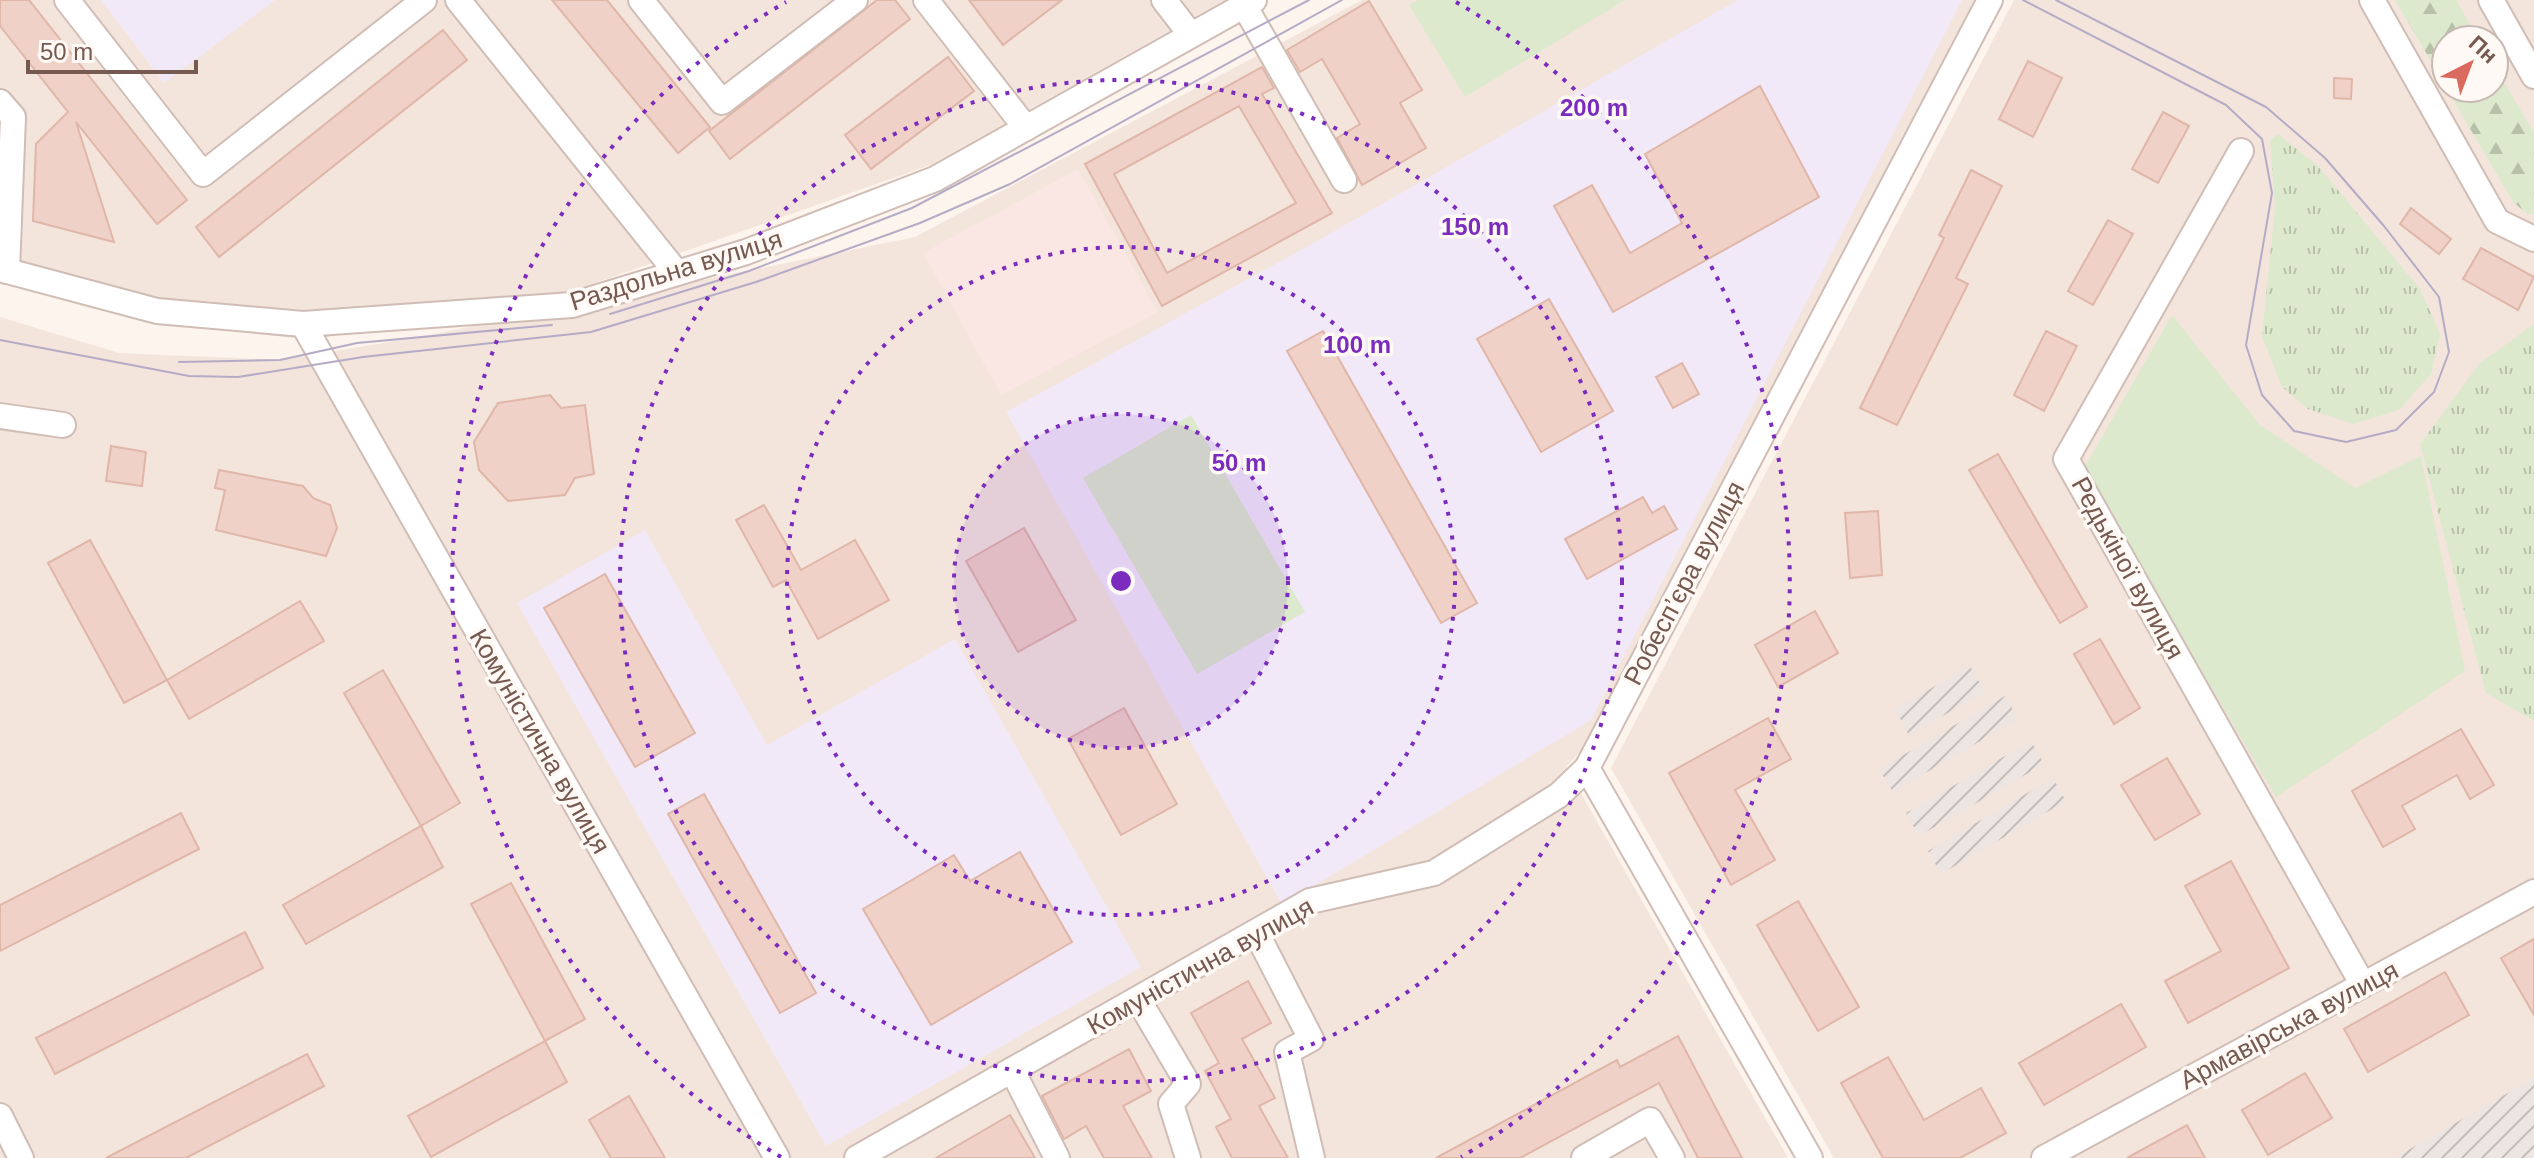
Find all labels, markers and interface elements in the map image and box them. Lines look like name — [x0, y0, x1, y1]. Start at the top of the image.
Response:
scale bar — [28, 24, 196, 74]
north arrow — [2430, 24, 2510, 104]
text: Пн — [2464, 30, 2502, 69]
text: 50 m — [40, 38, 93, 65]
text: 200 m — [1560, 94, 1628, 121]
text: 150 m — [1441, 213, 1509, 240]
street label: Раздольна вулиця — [566, 223, 786, 317]
text: 100 m — [1323, 331, 1391, 358]
text: 50 m — [1212, 449, 1266, 476]
street label: Редькіної вулиця — [2066, 472, 2190, 664]
street label: Робесп’єра вулиця — [1618, 476, 1750, 690]
centre of rings — [1107, 567, 1135, 595]
street label: Комуністична вулиця — [463, 623, 617, 859]
street label: Комуністична вулиця — [1082, 891, 1318, 1041]
street label: Армавірська вулиця — [2175, 955, 2403, 1095]

